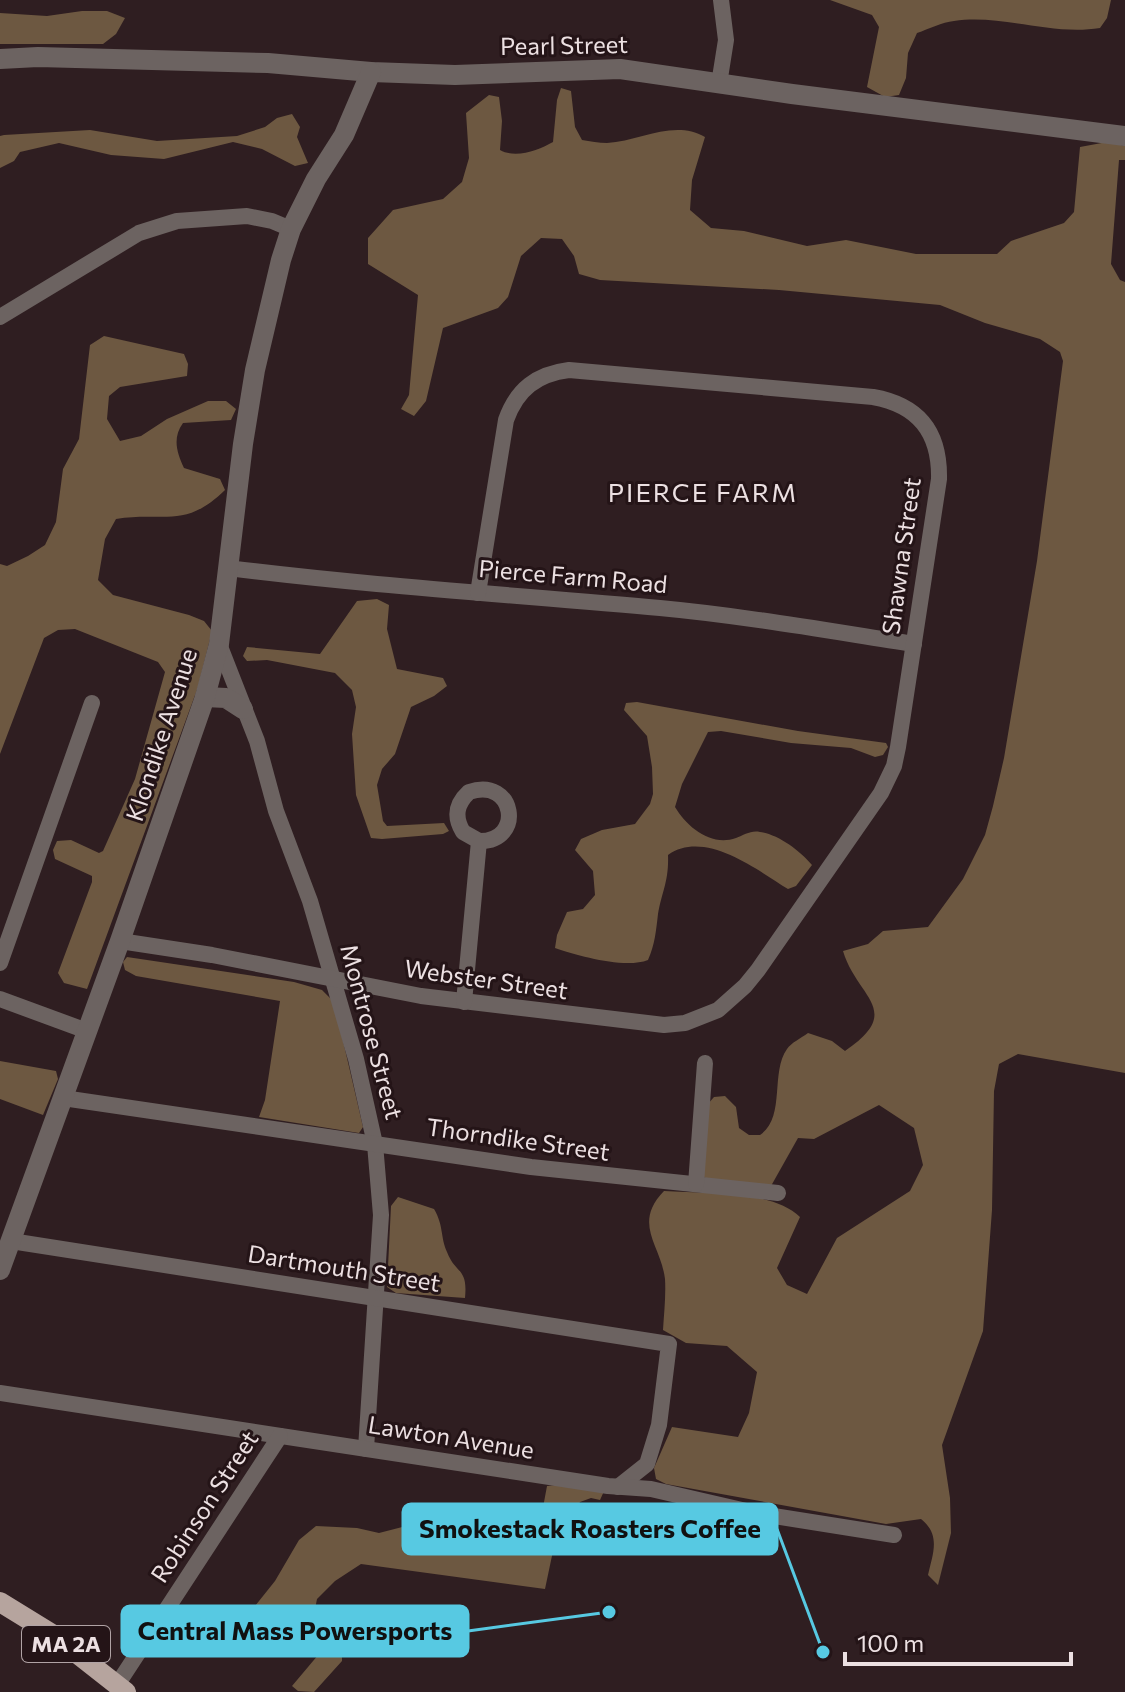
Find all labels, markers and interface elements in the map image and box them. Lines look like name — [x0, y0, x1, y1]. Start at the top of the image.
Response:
street label: Pearl Street — [500, 29, 628, 60]
street label: Shawna Street — [875, 475, 926, 636]
district label: PIERCE FARM — [608, 476, 798, 507]
street label: Pierce Farm Road — [478, 553, 669, 598]
street label: Klondike Avenue — [119, 644, 202, 825]
street label: Montrose Street — [335, 941, 410, 1123]
street label: Webster Street — [403, 953, 570, 1004]
street label: Thorndike Street — [425, 1111, 612, 1166]
street label: Dartmouth Street — [246, 1238, 443, 1297]
street label: Lawton Avenue — [366, 1409, 536, 1464]
street label: Robinson Street — [144, 1425, 264, 1588]
callout: Smokestack Roasters Coffee — [403, 1504, 777, 1554]
text: Smokestack Roasters Coffee — [419, 1512, 761, 1543]
callout: Central Mass Powersports — [122, 1606, 468, 1656]
text: Central Mass Powersports — [138, 1614, 452, 1645]
scale bar — [845, 1616, 1071, 1666]
road number: MA 2A — [22, 1626, 110, 1662]
text: 100 m — [857, 1628, 924, 1657]

